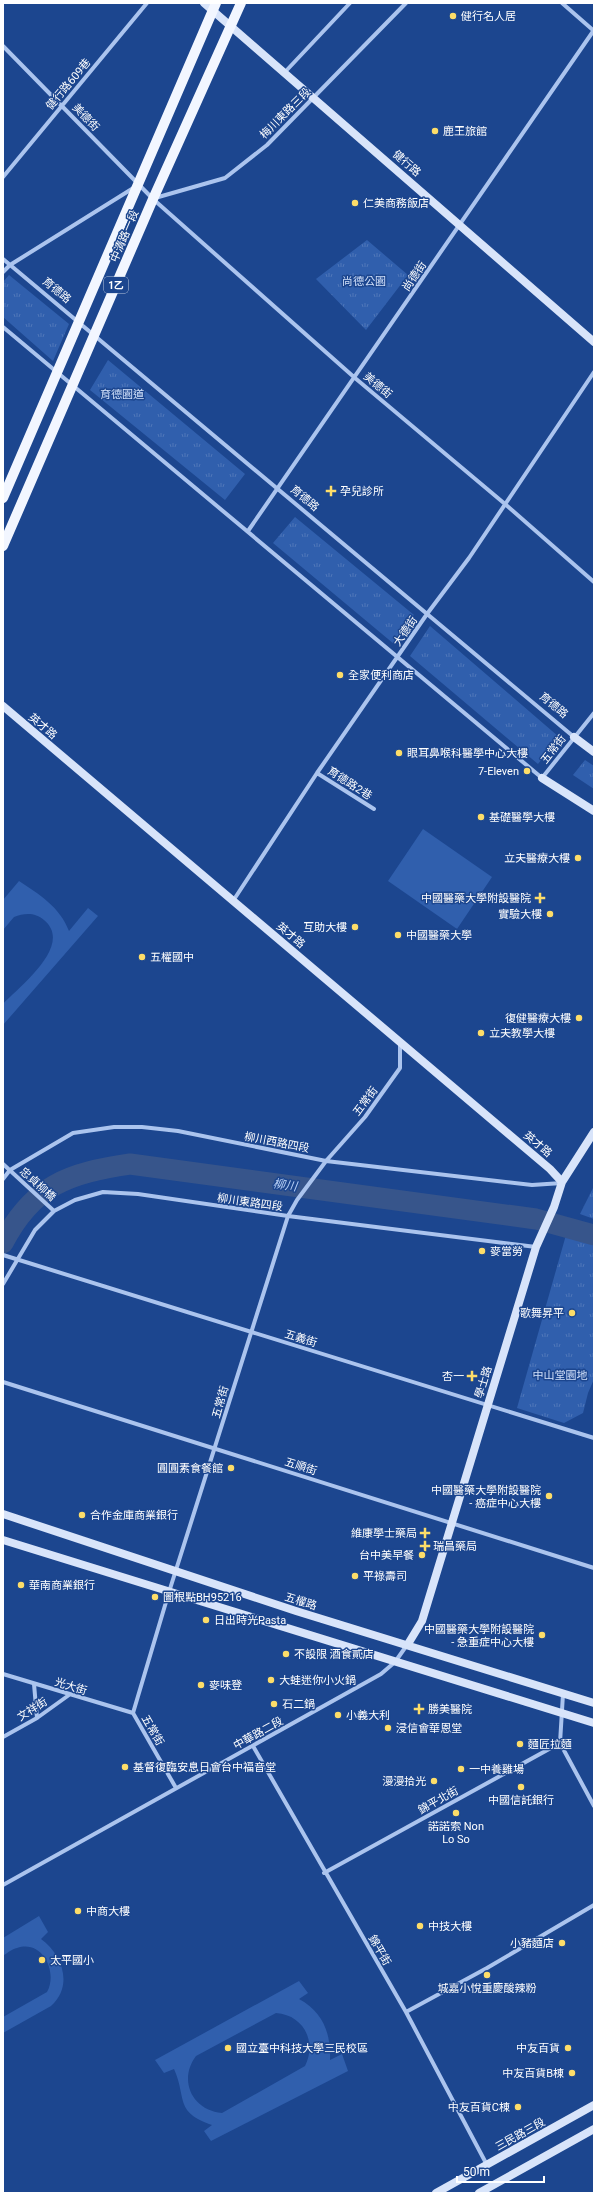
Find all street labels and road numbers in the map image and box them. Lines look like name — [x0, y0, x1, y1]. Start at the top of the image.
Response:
street label: 健行路609巷 — [43, 56, 93, 112]
street label: 梅川東路三段 — [257, 85, 313, 141]
street label: 美德街 — [70, 101, 102, 134]
street label: 健行路 — [390, 148, 423, 179]
street label: 中清路一段 — [108, 208, 141, 264]
street label: 尚德街 — [400, 259, 429, 294]
street label: 育德路 — [40, 275, 73, 306]
road number: 1乙 — [104, 277, 128, 293]
street label: 美德街 — [361, 370, 394, 401]
street label: 育德路 — [288, 483, 321, 514]
street label: 大德街 — [391, 614, 420, 649]
street label: 育德路 — [537, 690, 570, 721]
street label: 英才路 — [26, 711, 59, 742]
street label: 五常街 — [538, 732, 569, 766]
street label: 育德路2巷 — [325, 764, 374, 803]
street label: 英才路 — [274, 920, 307, 951]
street label: 五常街 — [350, 1084, 381, 1118]
street label: 英才路 — [521, 1129, 554, 1160]
street label: 柳川西路四段 — [243, 1130, 311, 1155]
street label: 忠貞柳橋 — [17, 1165, 58, 1204]
street label: 柳川東路四段 — [216, 1191, 284, 1214]
street label: 五義街 — [283, 1327, 319, 1350]
street label: 學士路 — [472, 1364, 495, 1400]
street label: 五常街 — [210, 1384, 231, 1420]
street label: 五順街 — [283, 1455, 319, 1478]
street label: 五權路 — [283, 1590, 319, 1613]
street label: 光大街 — [53, 1675, 89, 1698]
street label: 文祥街 — [15, 1695, 50, 1724]
street label: 五常街 — [139, 1713, 166, 1748]
street label: 中華路二段 — [231, 1714, 285, 1752]
street label: 錦平北街 — [416, 1784, 461, 1817]
street label: 錦平街 — [366, 1933, 393, 1968]
street label: 三民路三段 — [493, 2115, 547, 2153]

